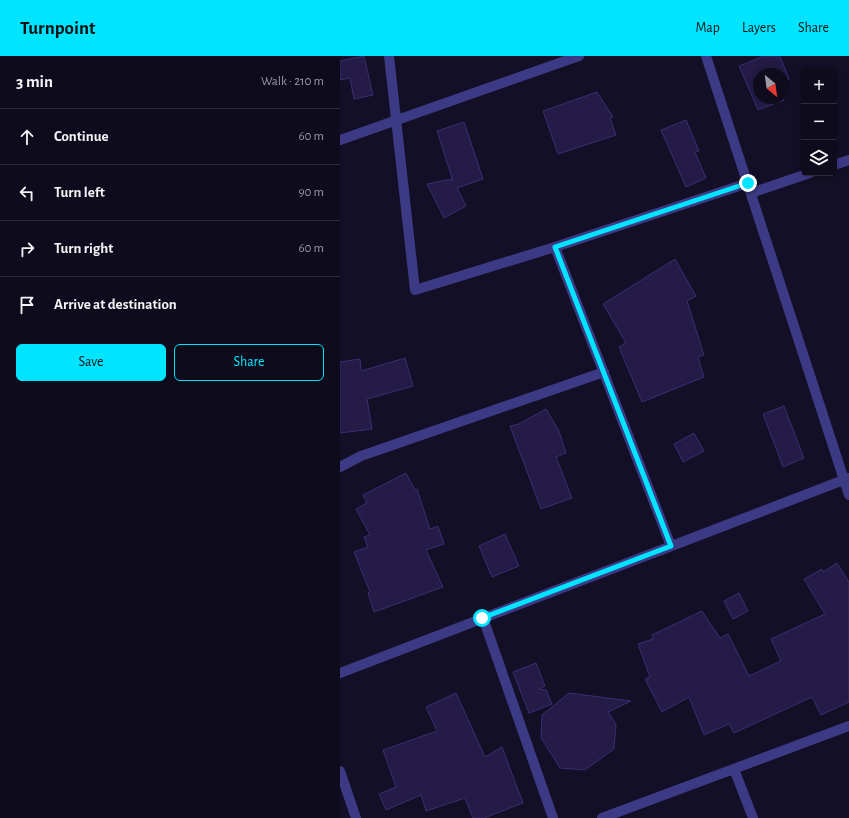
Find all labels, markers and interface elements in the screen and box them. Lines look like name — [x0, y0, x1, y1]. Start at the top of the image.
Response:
text: Turnpoint — [20, 19, 95, 38]
text: Map — [695, 21, 720, 35]
text: Layers — [742, 21, 776, 35]
text: Share — [798, 21, 829, 35]
north arrow — [753, 68, 789, 104]
map controls — [801, 68, 837, 176]
button: + — [801, 68, 837, 104]
text: 3 min — [16, 73, 53, 90]
text: Walk · 210 m — [261, 75, 324, 88]
button: − — [801, 104, 837, 140]
icon: ahead — [16, 126, 38, 148]
text: Continue — [54, 129, 109, 144]
text: 60 m — [298, 130, 324, 143]
button: layers — [801, 140, 837, 176]
route end — [739, 174, 757, 192]
icon: left — [16, 182, 38, 204]
text: Turn left — [54, 185, 105, 200]
text: 90 m — [298, 186, 324, 199]
icon: right — [16, 238, 38, 260]
text: Turn right — [54, 241, 113, 256]
text: 60 m — [298, 242, 324, 255]
icon: arrive — [16, 294, 38, 316]
text: Arrive at destination — [54, 297, 177, 312]
button: Save — [16, 344, 166, 381]
button: Share — [174, 344, 324, 381]
route start — [473, 609, 491, 627]

